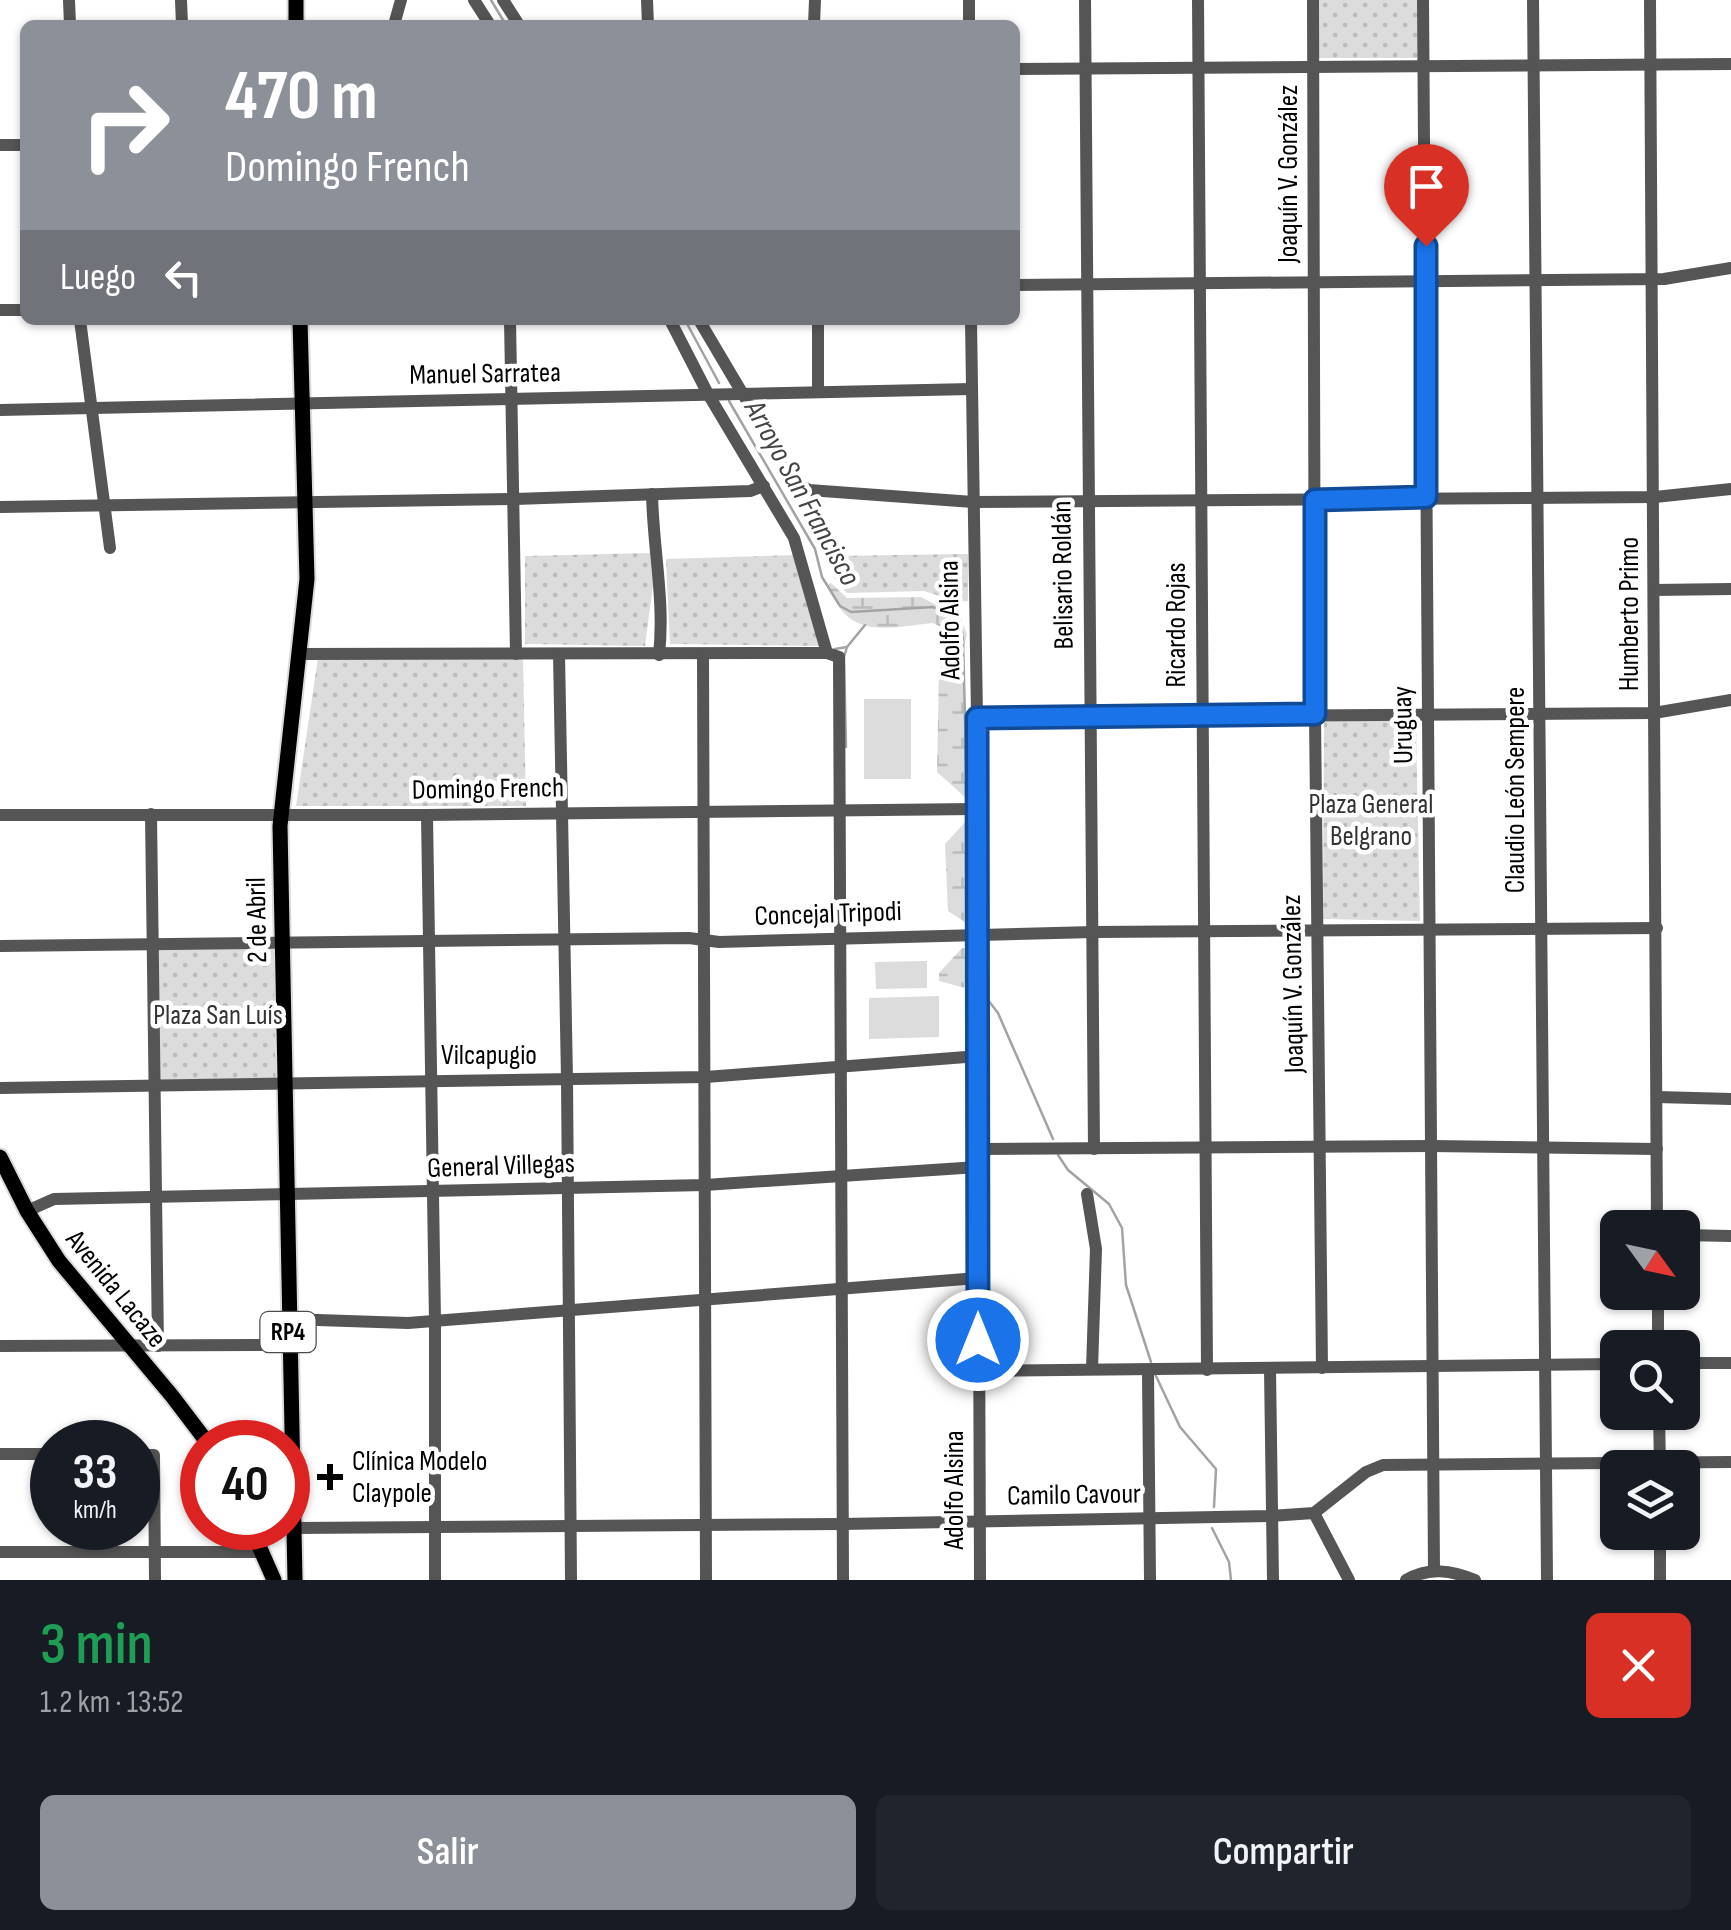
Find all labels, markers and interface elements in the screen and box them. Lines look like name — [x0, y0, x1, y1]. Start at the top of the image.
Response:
text: 470 m — [225, 55, 378, 139]
icon: right — [60, 60, 190, 190]
street label: Joaquín V. González — [1272, 85, 1305, 264]
text: Domingo French — [225, 140, 470, 195]
pin — [1384, 144, 1469, 247]
icon: arrive — [1399, 159, 1454, 214]
icon: left — [156, 250, 211, 305]
text: Luego — [60, 255, 136, 300]
street label: Manuel Sarratea — [409, 356, 561, 392]
water label: Arroyo San Francisco — [736, 393, 868, 592]
street label: Belisario Roldán — [1045, 500, 1081, 650]
street label: Humberto Primo — [1613, 537, 1646, 691]
street label: Adolfo Alsina — [932, 560, 968, 681]
street label: Ricardo Rojas — [1160, 562, 1193, 688]
street label: Uruguay — [1386, 686, 1420, 764]
street label: Claudio León Sempere — [1499, 687, 1532, 893]
street label: Domingo French — [412, 771, 564, 807]
park label: Plaza General Belgrano — [1308, 788, 1434, 853]
street label: 2 de Abril — [240, 877, 274, 963]
street label: Concejal Tripodi — [754, 895, 902, 933]
street label: Joaquín V. González — [1275, 895, 1311, 1074]
park label: Plaza San Luís — [153, 999, 283, 1032]
street label: Vilcapugio — [441, 1039, 537, 1072]
street label: General Villegas — [427, 1147, 575, 1185]
north arrow — [1600, 1210, 1700, 1310]
map controls — [1600, 1210, 1700, 1550]
street label: Avenida Lacaze — [58, 1223, 173, 1354]
position arrow — [926, 1288, 1030, 1392]
road number: RP4 — [260, 1312, 316, 1352]
button: search — [1600, 1330, 1700, 1430]
speed limit sign: 40 — [180, 1420, 310, 1550]
street label: Adolfo Alsina — [938, 1430, 971, 1551]
text: 33 — [73, 1443, 117, 1503]
place label: Clínica Modelo Claypole — [352, 1445, 487, 1510]
button: layers — [1600, 1450, 1700, 1550]
marker: Clínica Modelo Claypole — [317, 1464, 343, 1490]
street label: Camilo Cavour — [1007, 1477, 1141, 1513]
text: km/h — [73, 1495, 117, 1526]
text: 3 min — [40, 1609, 153, 1681]
button: close — [1586, 1613, 1691, 1718]
text: 1.2 km · 13:52 — [40, 1683, 183, 1722]
button: Salir — [40, 1795, 856, 1910]
button: Compartir — [876, 1795, 1691, 1910]

